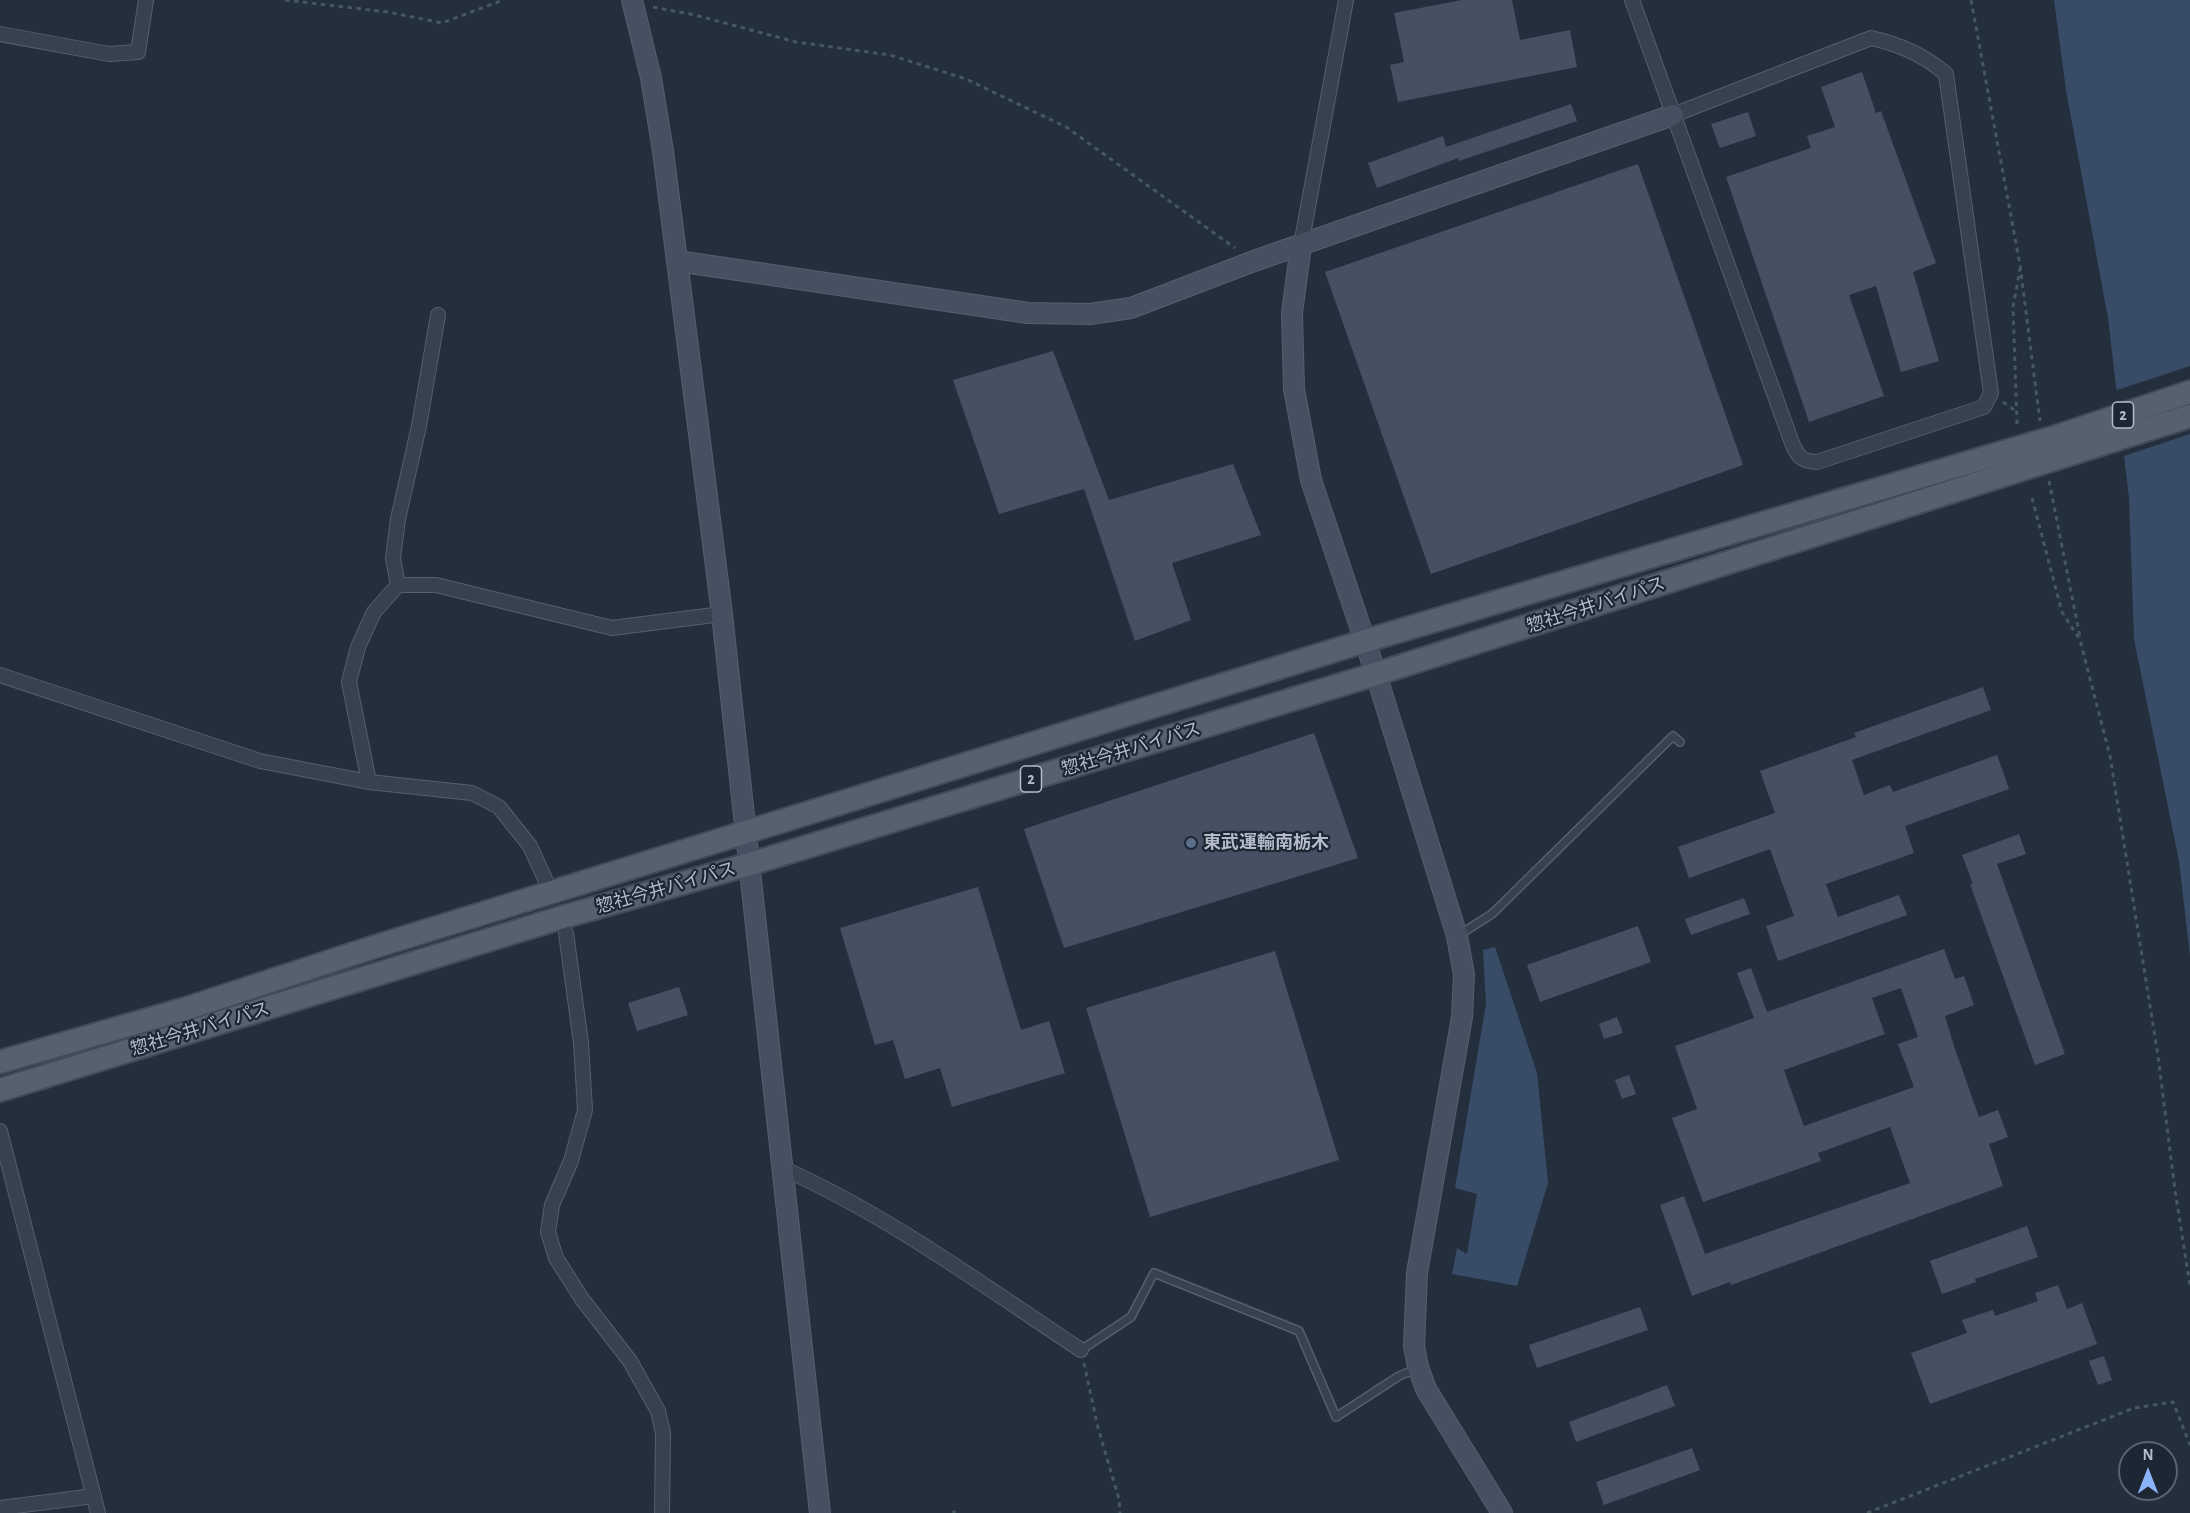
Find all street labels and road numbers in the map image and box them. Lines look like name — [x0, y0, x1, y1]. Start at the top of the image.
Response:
road number: 2 — [2112, 402, 2134, 428]
street label: 惣社今井バイパス — [1524, 572, 1668, 638]
street label: 惣社今井バイパス — [1059, 718, 1203, 780]
road number: 2 — [1020, 766, 1042, 792]
street label: 惣社今井バイパス — [594, 858, 738, 918]
street label: 惣社今井バイパス — [128, 998, 272, 1060]

